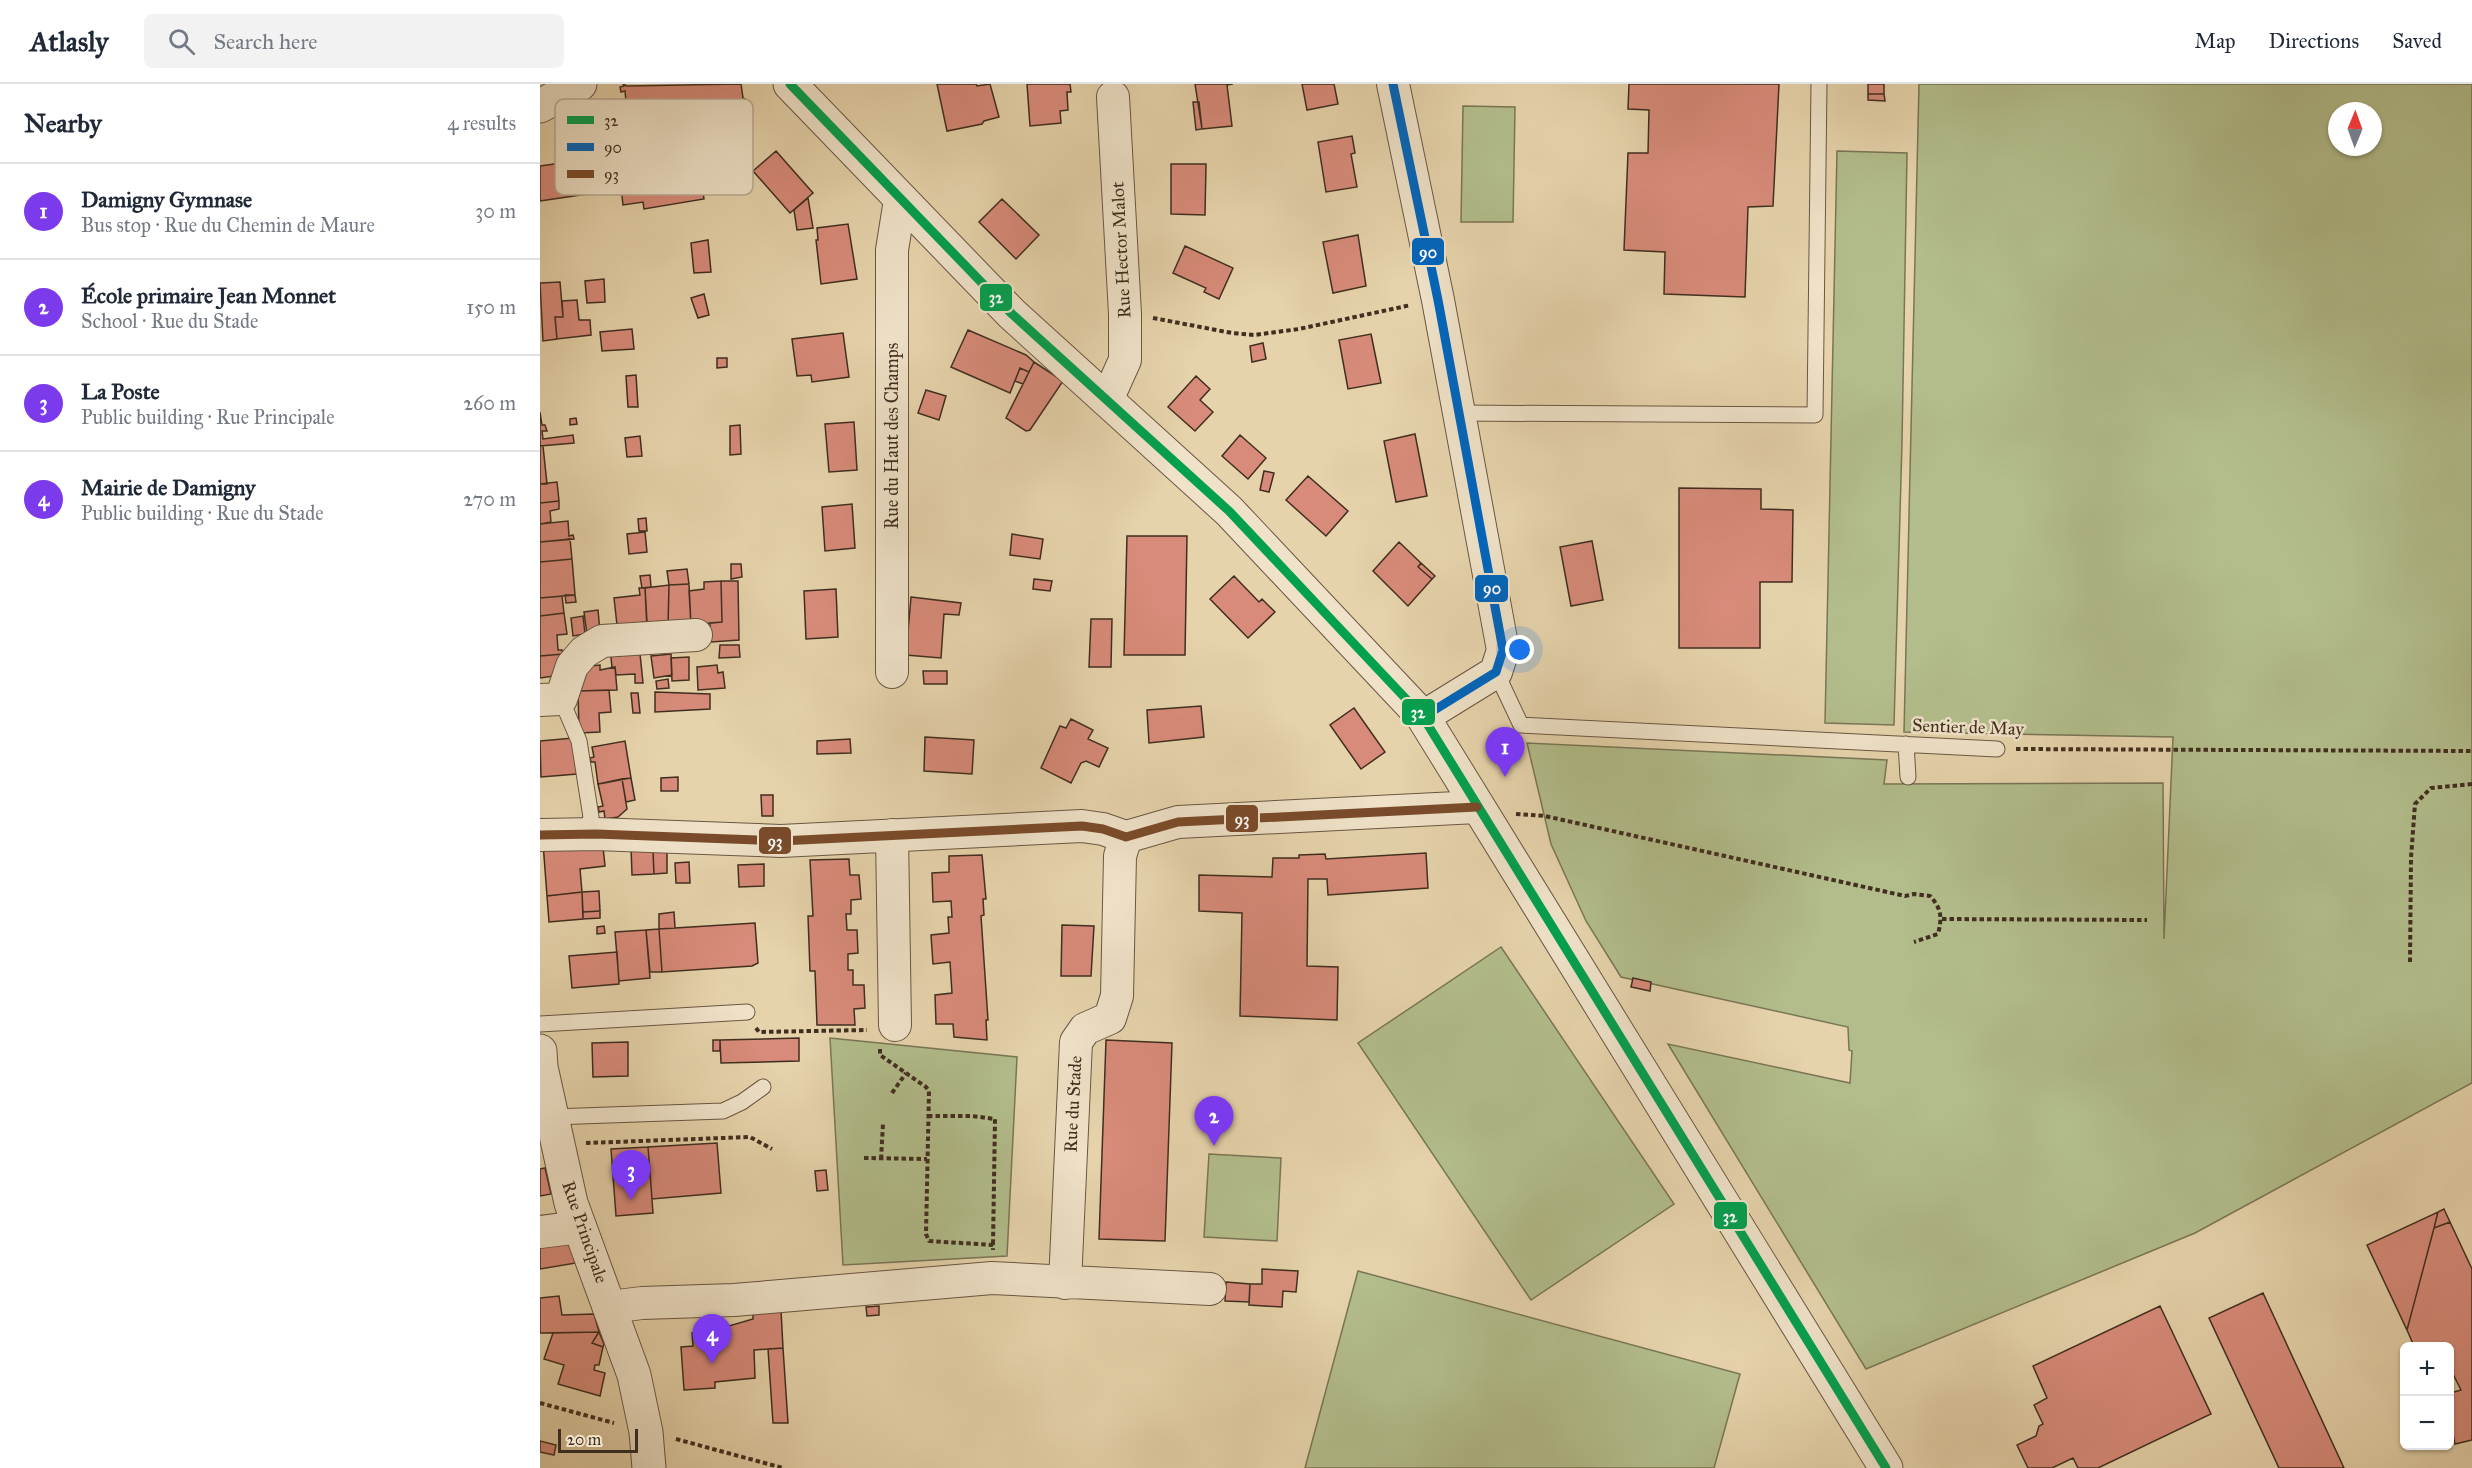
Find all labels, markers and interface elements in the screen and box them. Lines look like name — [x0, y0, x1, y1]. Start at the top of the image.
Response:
search box — [144, 14, 564, 68]
text: Atlasly — [30, 24, 108, 59]
icon: search — [165, 25, 198, 58]
text: Search here — [213, 28, 317, 55]
text: Map — [2195, 28, 2236, 54]
text: Directions — [2269, 28, 2359, 54]
text: Saved — [2392, 28, 2442, 54]
legend — [555, 99, 753, 195]
north arrow — [2328, 102, 2382, 156]
text: Nearby — [24, 107, 102, 139]
text: 4 results — [447, 111, 516, 135]
text: 32 — [604, 111, 618, 130]
text: 90 — [604, 138, 622, 157]
text: 93 — [604, 165, 619, 184]
street label: Rue Hector Malot — [1106, 181, 1136, 319]
text: Damigny Gymnase — [81, 186, 252, 213]
text: 1 — [40, 199, 47, 223]
text: 30 m — [475, 199, 516, 223]
text: Bus stop · Rue du Chemin de Maure — [81, 213, 375, 237]
line badge: 90 — [1411, 237, 1445, 266]
text: 90 — [1419, 243, 1437, 263]
text: École primaire Jean Monnet — [81, 282, 336, 309]
line badge: 32 — [979, 283, 1013, 312]
text: 32 — [989, 288, 1004, 308]
text: 2 — [39, 295, 48, 319]
text: 150 m — [466, 295, 516, 319]
text: School · Rue du Stade — [81, 309, 258, 333]
street label: Rue du Haut des Champs — [881, 343, 903, 529]
text: La Poste — [81, 378, 160, 405]
text: 3 — [40, 391, 48, 415]
text: 260 m — [463, 391, 516, 415]
text: Public building · Rue Principale — [81, 405, 335, 429]
text: Mairie de Damigny — [81, 474, 255, 501]
text: 4 — [38, 487, 49, 511]
text: 270 m — [463, 487, 516, 511]
text: Public building · Rue du Stade — [81, 501, 324, 525]
line badge: 90 — [1474, 574, 1509, 603]
text: 90 — [1483, 579, 1501, 599]
your location — [1505, 635, 1534, 664]
line badge: 32 — [1401, 698, 1436, 726]
text: 32 — [1411, 703, 1426, 723]
street label: Sentier de May — [1912, 714, 2025, 740]
pin: 1 — [1486, 728, 1524, 777]
line badge: 93 — [1225, 804, 1259, 833]
text: 93 — [1235, 810, 1250, 830]
line badge: 93 — [758, 826, 792, 855]
text: 93 — [768, 832, 783, 852]
street label: Rue du Stade — [1059, 1055, 1087, 1153]
pin: 2 — [1194, 1096, 1234, 1146]
pin: 3 — [612, 1150, 650, 1200]
street label: Rue Principale — [557, 1178, 613, 1286]
line badge: 32 — [1713, 1201, 1748, 1230]
text: 32 — [1723, 1207, 1738, 1227]
pin: 4 — [692, 1314, 732, 1364]
map controls — [2400, 1342, 2454, 1450]
button: + — [2400, 1342, 2454, 1396]
button: − — [2400, 1396, 2454, 1450]
scale bar — [558, 1426, 638, 1454]
text: 20 m — [567, 1430, 601, 1449]

